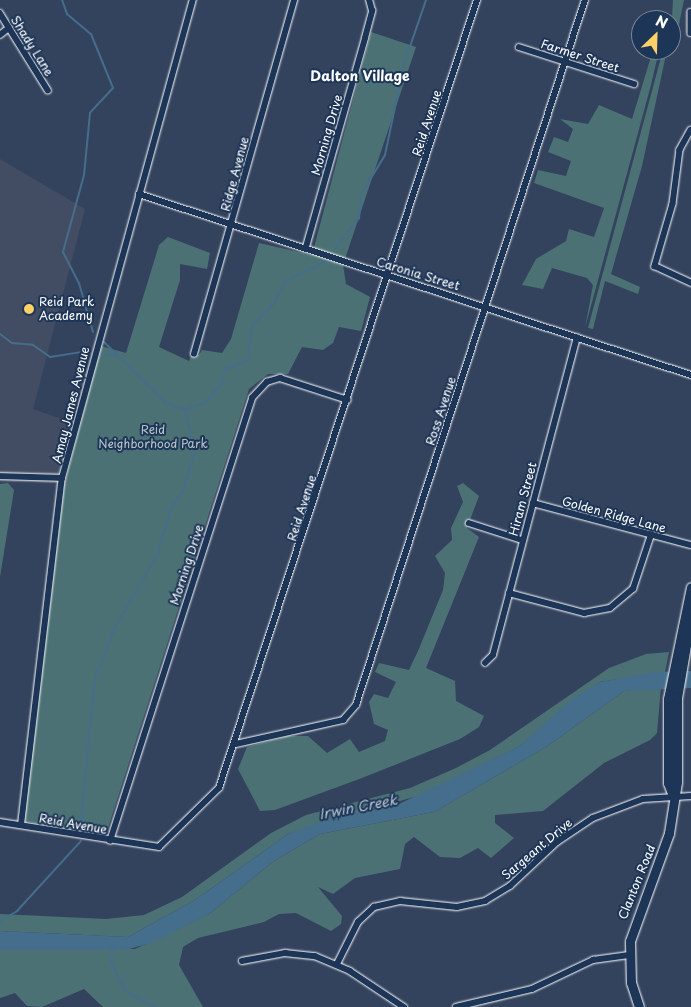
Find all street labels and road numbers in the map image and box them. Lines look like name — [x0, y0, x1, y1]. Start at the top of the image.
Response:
street label: Shady Lane — [8, 13, 56, 79]
street label: Farmer Street — [539, 36, 621, 76]
street label: Reid Avenue — [409, 88, 445, 158]
street label: Morning Drive — [309, 93, 345, 177]
street label: Ridge Avenue — [218, 135, 252, 213]
street label: Caronia Street — [375, 255, 461, 293]
street label: Amay James Avenue — [49, 345, 93, 465]
street label: Ross Avenue — [423, 375, 459, 447]
street label: Hiram Street — [506, 460, 540, 538]
street label: Reid Avenue — [284, 473, 320, 543]
street label: Golden Ridge Lane — [560, 494, 668, 536]
street label: Morning Drive — [167, 523, 207, 607]
street label: Reid Avenue — [38, 811, 108, 837]
street label: Sargeant Drive — [499, 815, 575, 883]
street label: Clanton Road — [616, 843, 658, 921]

